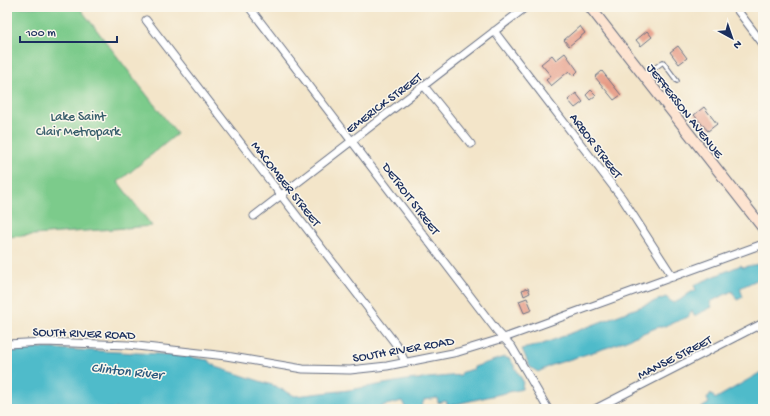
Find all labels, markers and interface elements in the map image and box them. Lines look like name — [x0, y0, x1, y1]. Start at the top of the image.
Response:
scale bar — [20, 18, 117, 44]
north arrow — [712, 18, 752, 58]
text: 100 m — [25, 27, 56, 41]
text: N — [731, 37, 744, 51]
street label: JEFFERSON AVENUE — [642, 61, 726, 162]
street label: EMERICK STREET — [343, 70, 426, 138]
park label: Lake Saint Clair Metropark — [36, 110, 121, 140]
street label: ARBOR STREET — [566, 111, 625, 183]
street label: MACOMBER STREET — [247, 139, 324, 231]
street label: DETROIT STREET — [377, 160, 443, 239]
street label: SOUTH RIVER ROAD — [32, 325, 136, 344]
street label: MANSE STREET — [635, 333, 716, 383]
street label: SOUTH RIVER ROAD — [352, 334, 456, 367]
water label: Clinton River — [90, 360, 166, 385]

